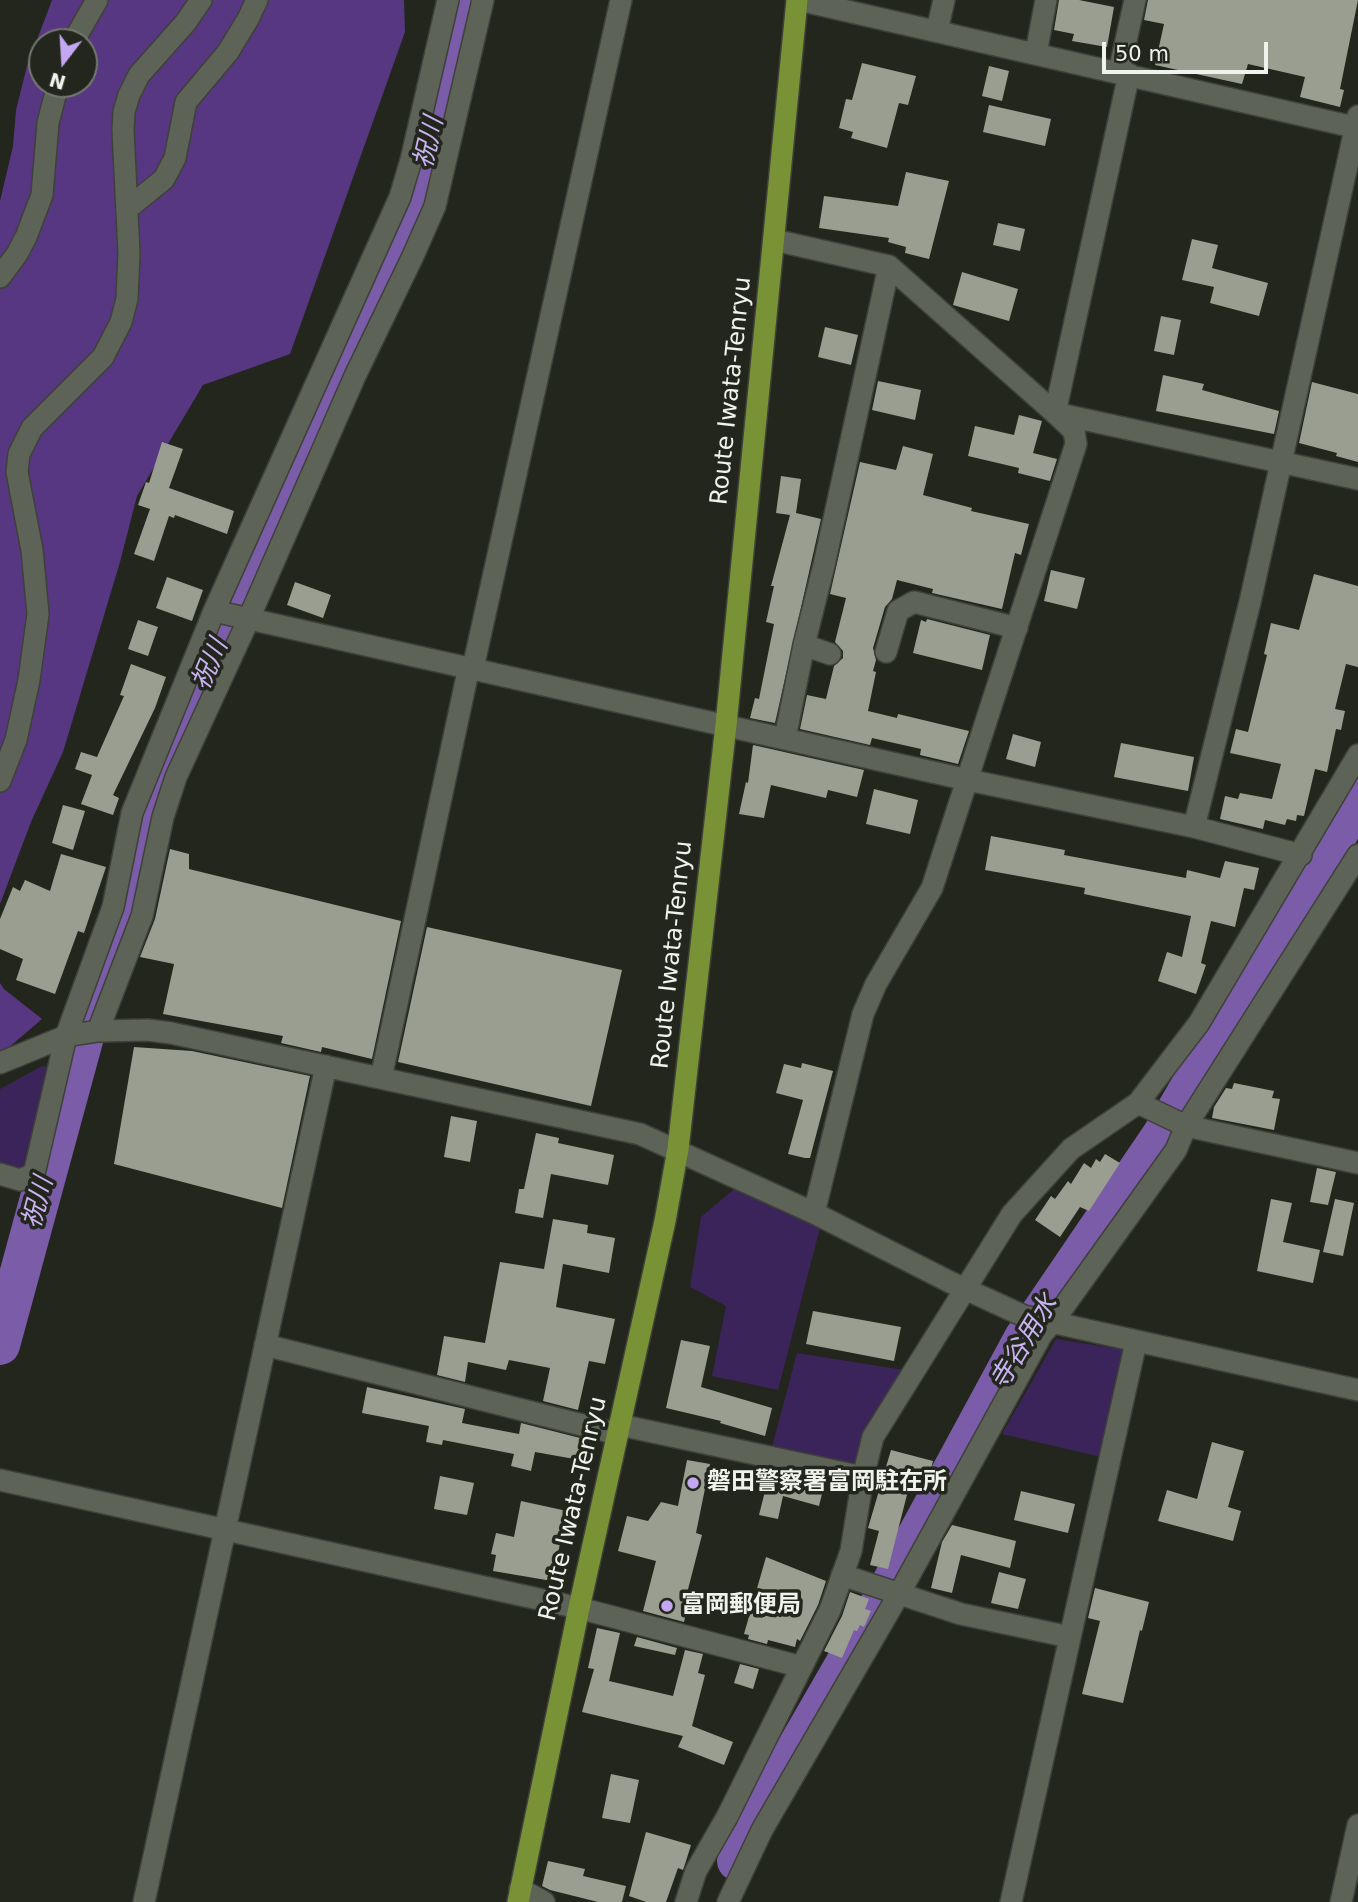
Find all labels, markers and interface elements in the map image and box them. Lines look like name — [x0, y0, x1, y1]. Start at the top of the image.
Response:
north arrow — [28, 28, 98, 98]
scale bar — [1106, 28, 1272, 72]
text: 50 m — [1115, 42, 1169, 66]
text: N — [47, 68, 68, 94]
water label: 祝川 — [409, 114, 451, 172]
street label: Route Iwata-Tenryu — [706, 276, 758, 506]
water label: 祝川 — [186, 635, 236, 695]
street label: Route Iwata-Tenryu — [647, 840, 699, 1070]
water label: 祝川 — [17, 1174, 61, 1232]
water label: 寺谷用水 — [985, 1290, 1065, 1396]
street label: Route Iwata-Tenryu — [534, 1394, 614, 1624]
place label: 磐田警察署富岡駐在所 — [707, 1469, 947, 1497]
marker: 磐田警察署富岡駐在所 — [685, 1475, 701, 1491]
place label: 富岡郵便局 — [681, 1592, 801, 1620]
marker: 富岡郵便局 — [659, 1598, 675, 1614]

